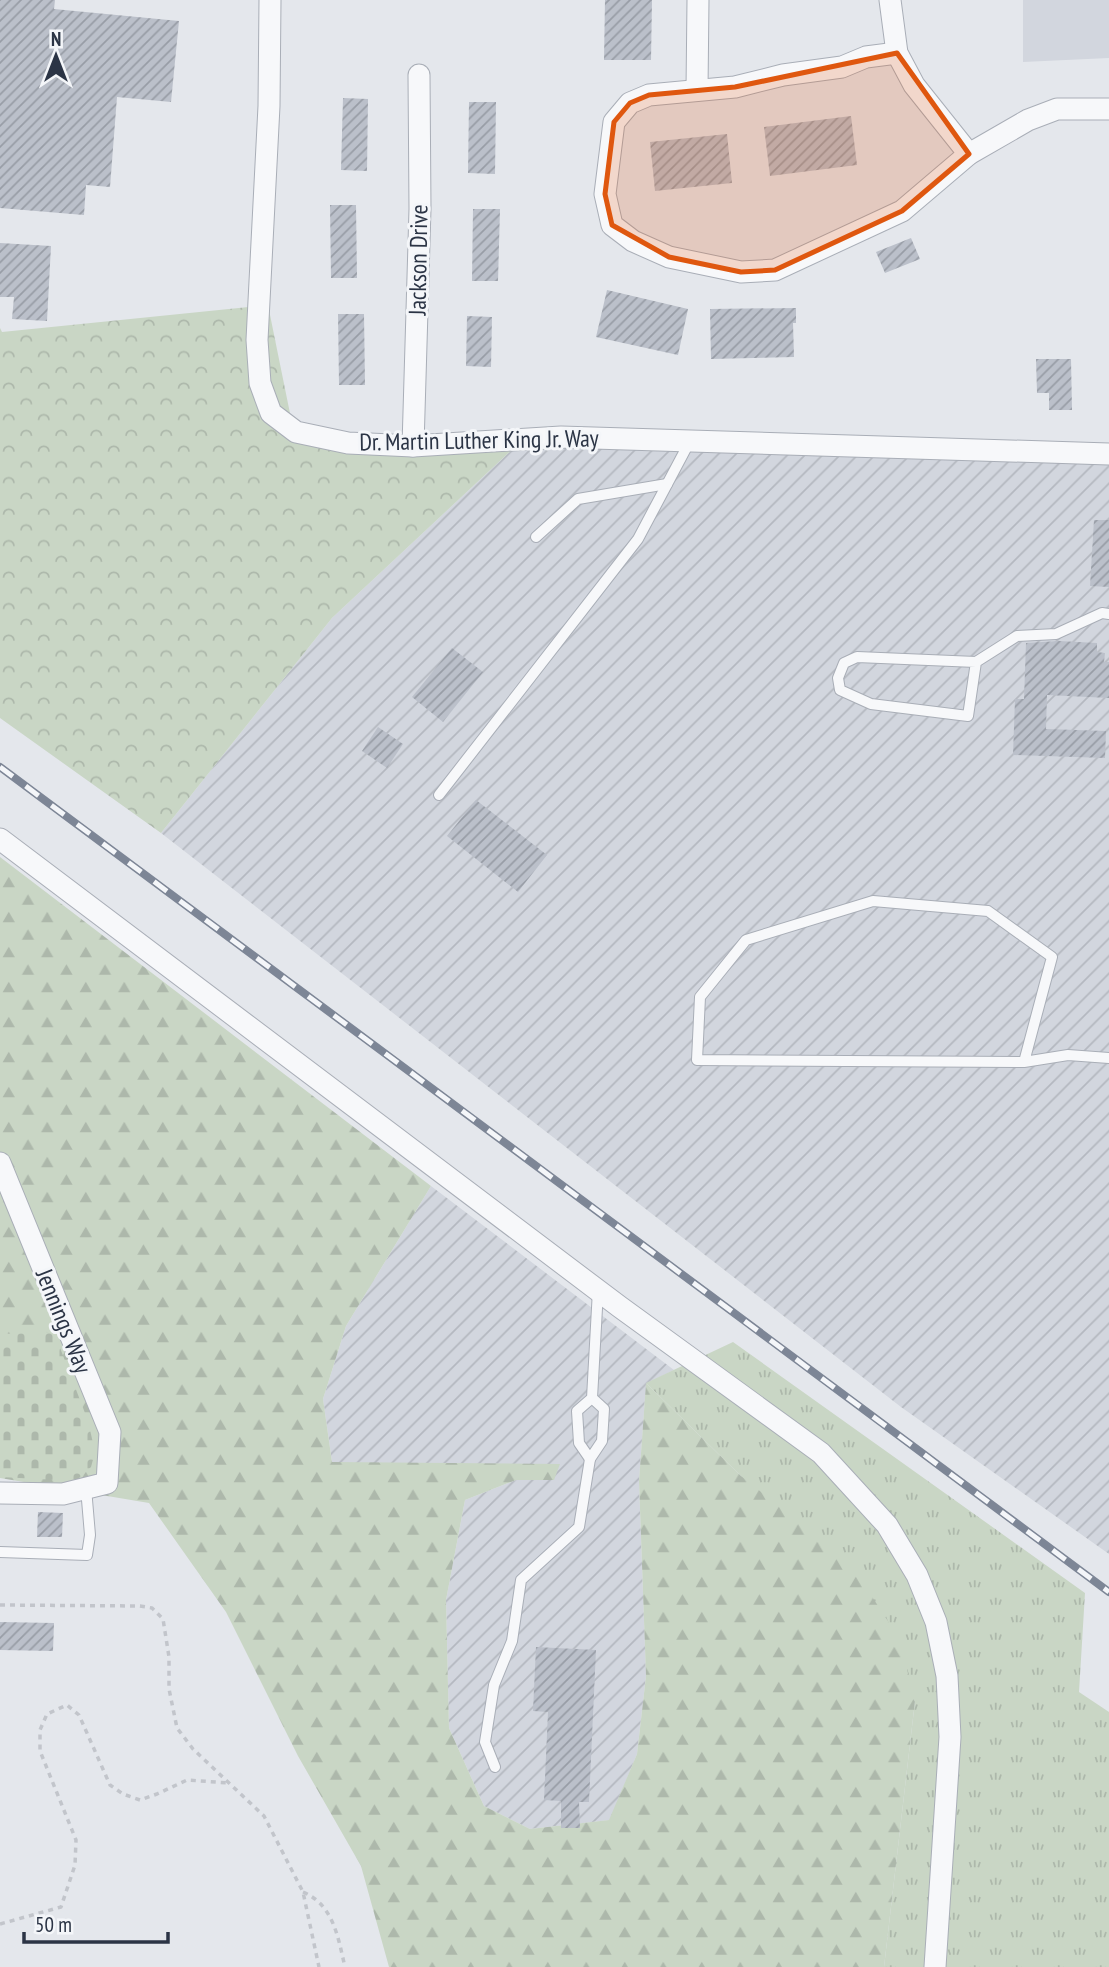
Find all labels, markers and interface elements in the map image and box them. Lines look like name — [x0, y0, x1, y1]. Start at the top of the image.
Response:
north arrow — [21, 21, 91, 91]
text: N — [51, 27, 61, 51]
street label: Jackson Drive — [402, 204, 434, 317]
street label: Dr. Martin Luther King Jr. Way — [359, 422, 599, 458]
street label: Jennings Way — [29, 1263, 99, 1378]
scale bar — [24, 1900, 168, 1944]
text: 50 m — [35, 1911, 72, 1938]

